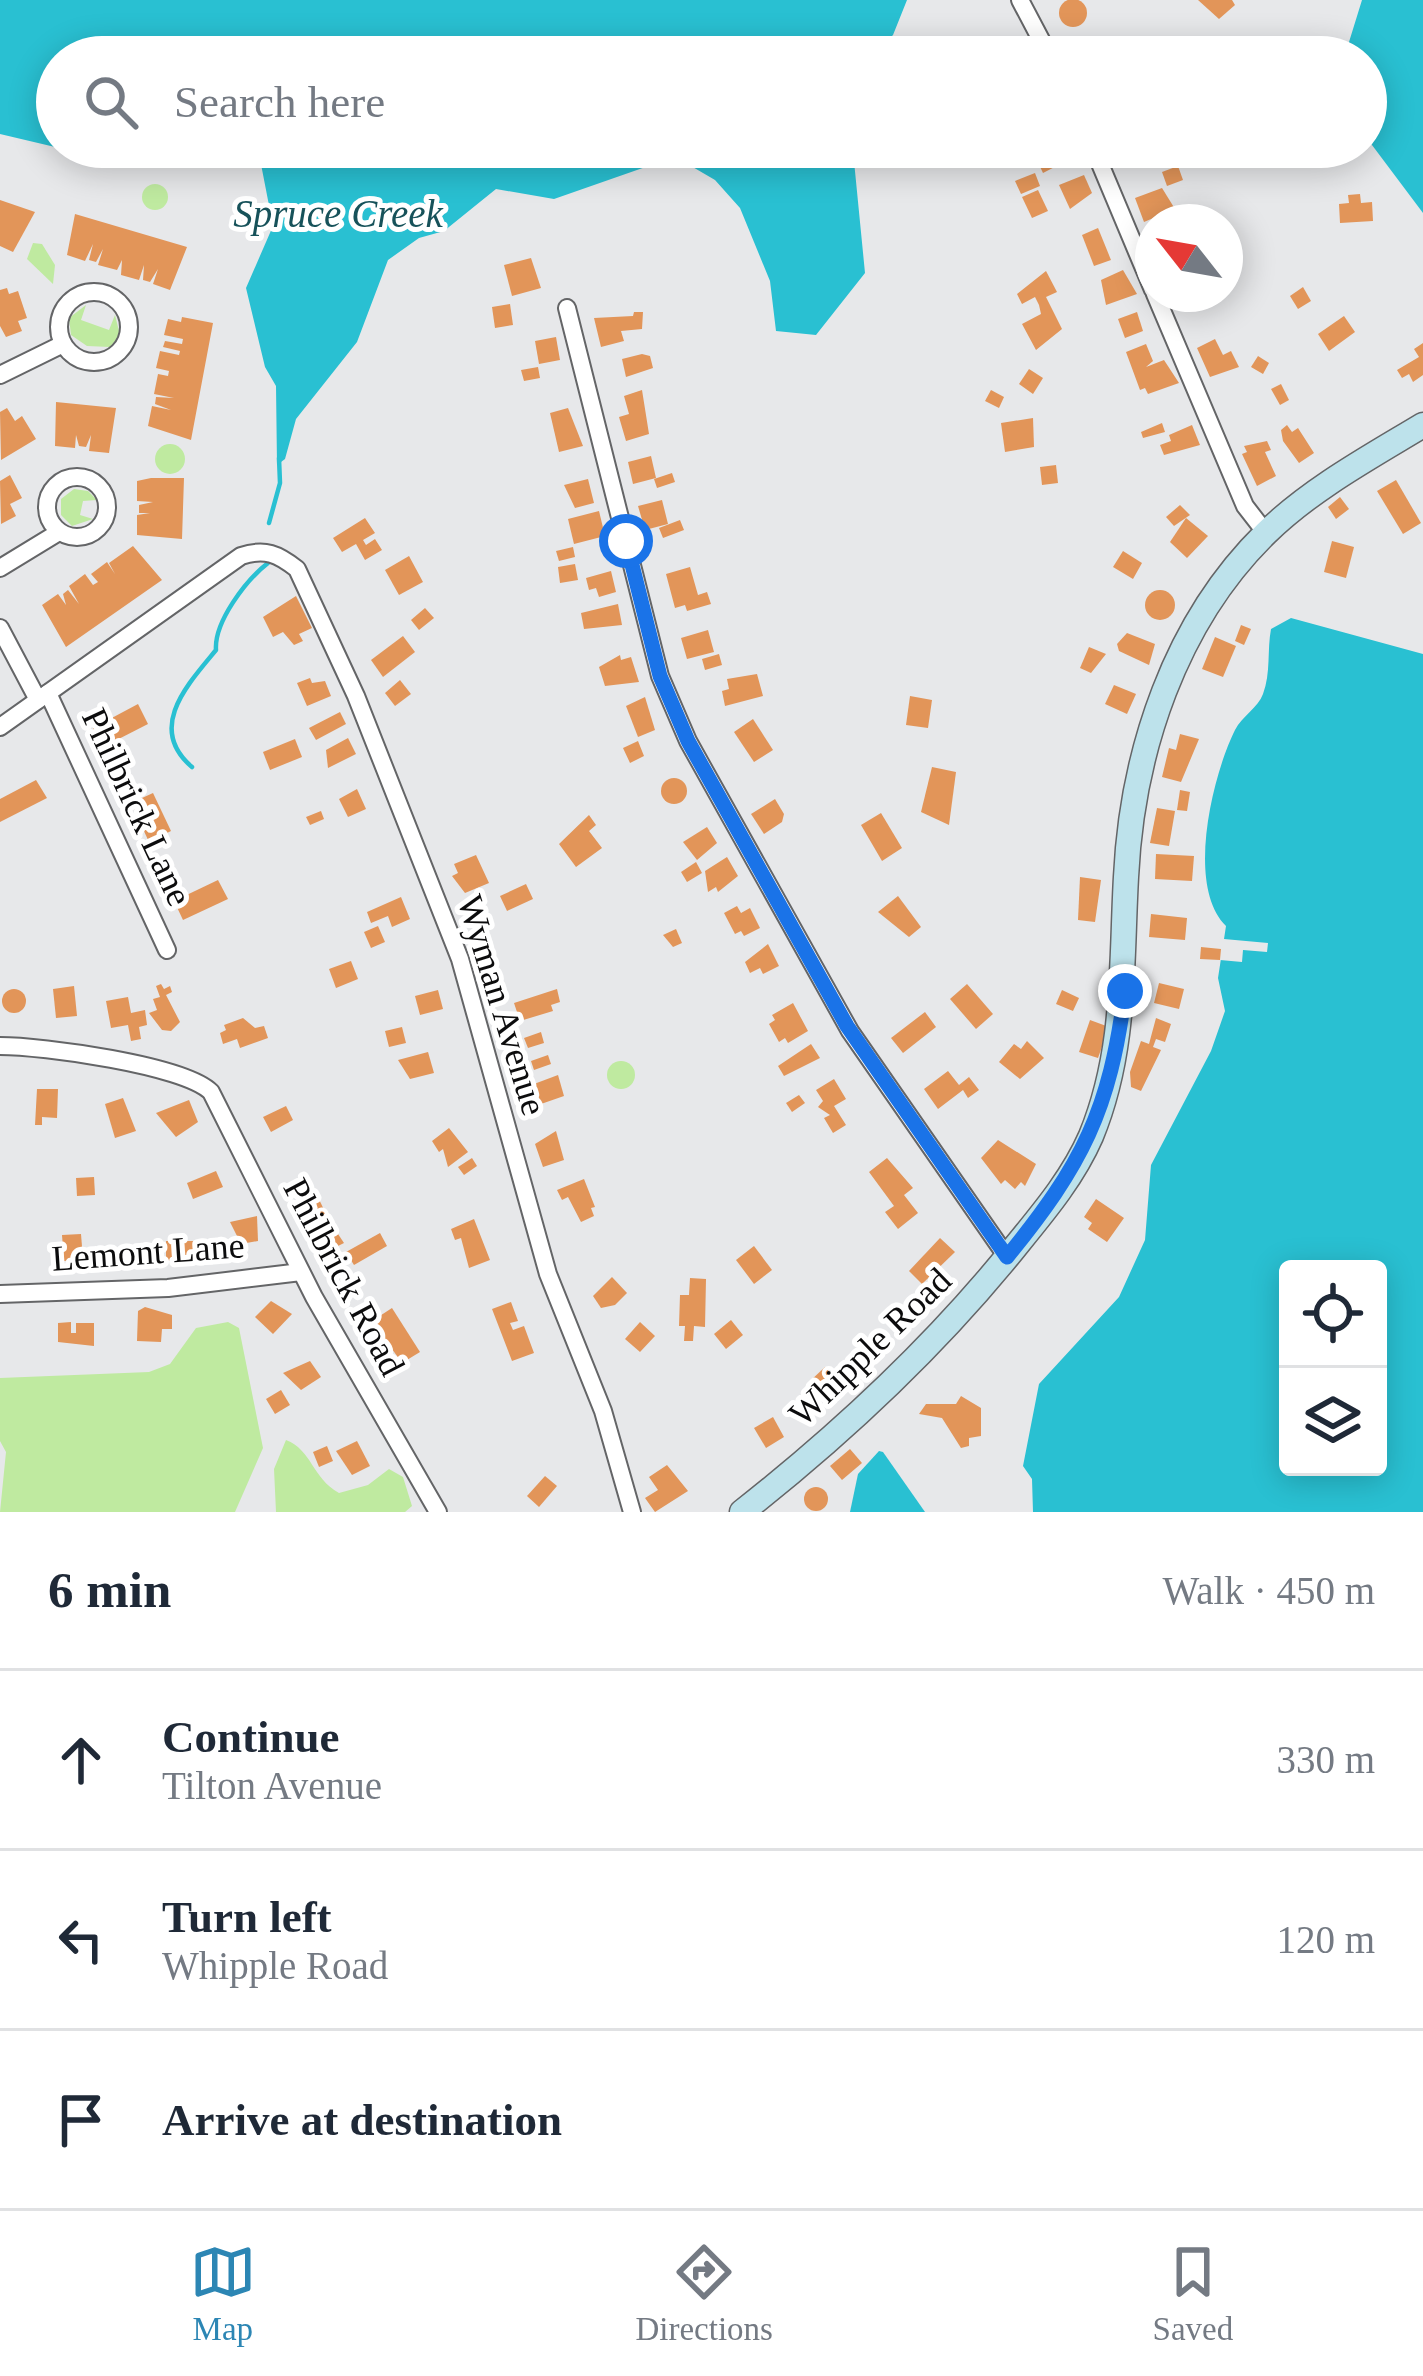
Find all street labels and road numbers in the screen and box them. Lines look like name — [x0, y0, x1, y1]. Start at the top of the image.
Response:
street label: Philbrick Lane — [74, 702, 200, 912]
street label: Wyman Avenue — [450, 890, 554, 1120]
street label: Philbrick Road — [275, 1172, 413, 1382]
street label: Lemont Lane — [50, 1225, 246, 1279]
street label: Whipple Road — [781, 1260, 959, 1434]

